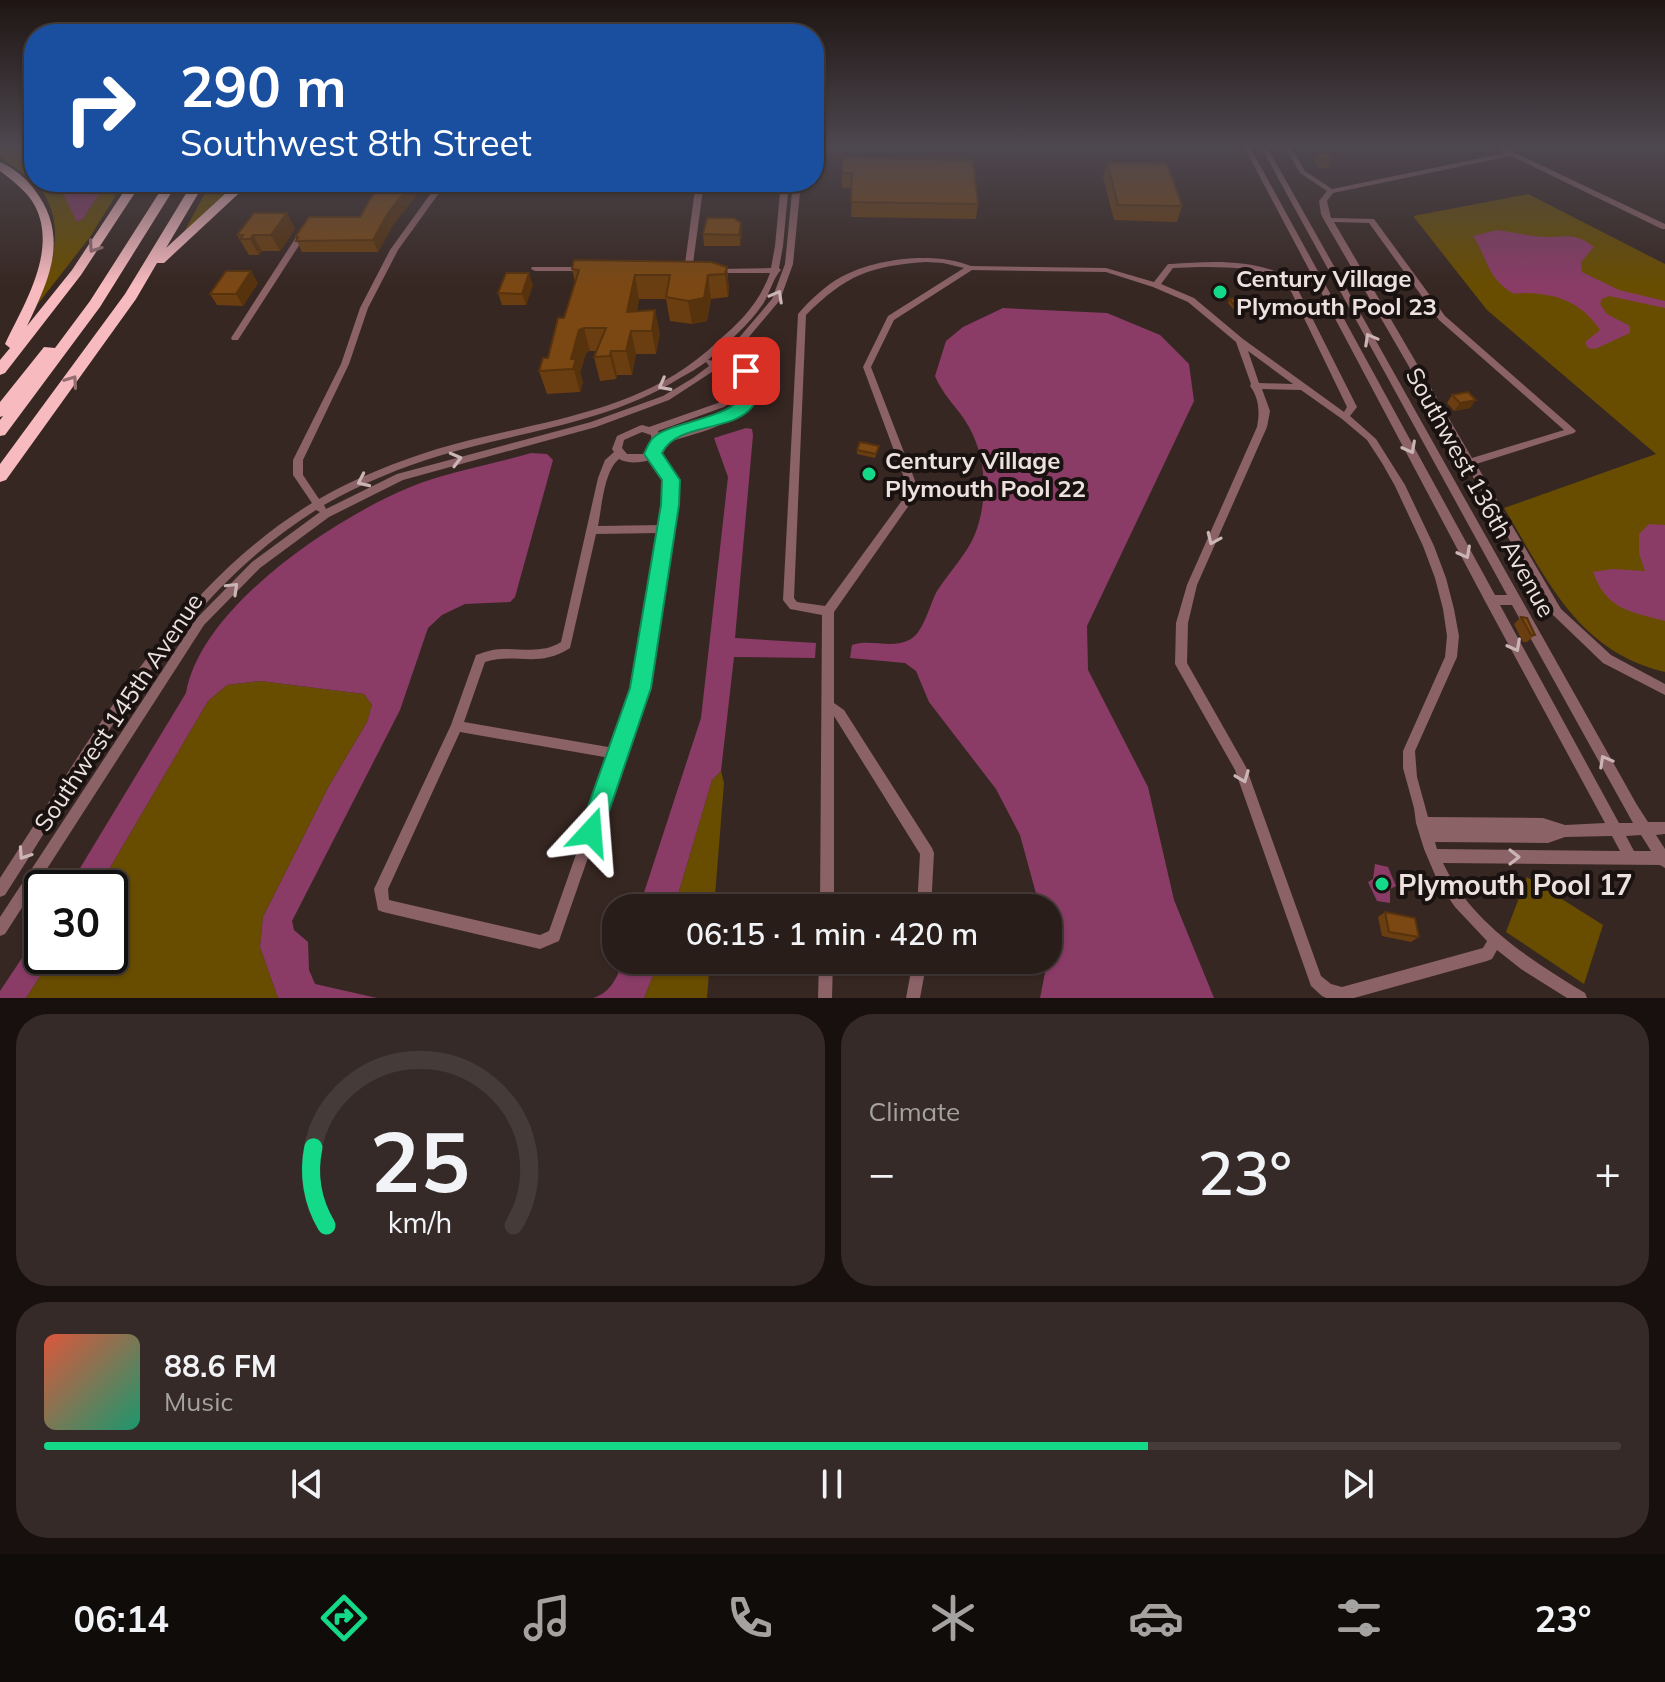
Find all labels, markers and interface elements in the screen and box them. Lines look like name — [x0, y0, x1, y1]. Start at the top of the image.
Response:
text: 290 m — [180, 51, 347, 121]
icon: right — [48, 56, 152, 160]
text: Southwest 8th Street — [180, 120, 532, 165]
one-way arrow — [88, 239, 103, 253]
place label: Century Village Plymouth Pool 23 — [1236, 263, 1437, 321]
marker: Century Village Plymouth Pool 23 — [1211, 283, 1229, 301]
one-way arrow — [767, 290, 782, 304]
one-way arrow — [1364, 333, 1380, 348]
pin — [712, 337, 780, 405]
icon: arrive — [724, 349, 768, 393]
street label: Southwest 136th Avenue — [1400, 362, 1562, 622]
one-way arrow — [62, 375, 77, 390]
one-way arrow — [657, 376, 672, 391]
one-way arrow — [1400, 440, 1415, 455]
place label: Century Village Plymouth Pool 22 — [885, 445, 1086, 503]
one-way arrow — [448, 452, 462, 469]
marker: Century Village Plymouth Pool 22 — [860, 465, 878, 483]
one-way arrow — [357, 471, 372, 487]
one-way arrow — [1206, 530, 1222, 545]
one-way arrow — [1456, 544, 1471, 559]
one-way arrow — [224, 582, 238, 597]
street label: Southwest 145th Avenue — [27, 587, 209, 837]
one-way arrow — [1505, 637, 1521, 651]
one-way arrow — [1600, 754, 1615, 769]
one-way arrow — [1233, 769, 1250, 783]
position arrow — [549, 790, 633, 874]
one-way arrow — [19, 845, 34, 859]
one-way arrow — [1508, 848, 1521, 866]
place label: Plymouth Pool 17 — [1398, 867, 1632, 902]
speed limit sign: 30 — [24, 870, 128, 974]
marker: Plymouth Pool 17 — [1373, 875, 1391, 893]
text: 06:15 · 1 min · 420 m — [686, 915, 978, 953]
text: Climate — [869, 1095, 960, 1128]
text: 25 — [370, 1108, 470, 1213]
text: 23° — [1198, 1135, 1292, 1210]
text: − — [869, 1145, 895, 1200]
text: + — [1595, 1145, 1621, 1200]
text: km/h — [388, 1204, 453, 1240]
text: 88.6 FM — [164, 1347, 277, 1385]
text: Music — [164, 1385, 233, 1418]
icon: previous — [285, 1462, 329, 1506]
icon: pause — [810, 1462, 854, 1506]
icon: next — [1336, 1462, 1380, 1506]
icon: directions — [316, 1590, 372, 1646]
icon: music — [519, 1590, 575, 1646]
icon: phone — [722, 1590, 778, 1646]
icon: climate — [925, 1590, 981, 1646]
icon: car — [1128, 1590, 1184, 1646]
icon: filters — [1331, 1590, 1387, 1646]
text: 06:14 — [74, 1596, 169, 1641]
text: 23° — [1535, 1596, 1591, 1641]

